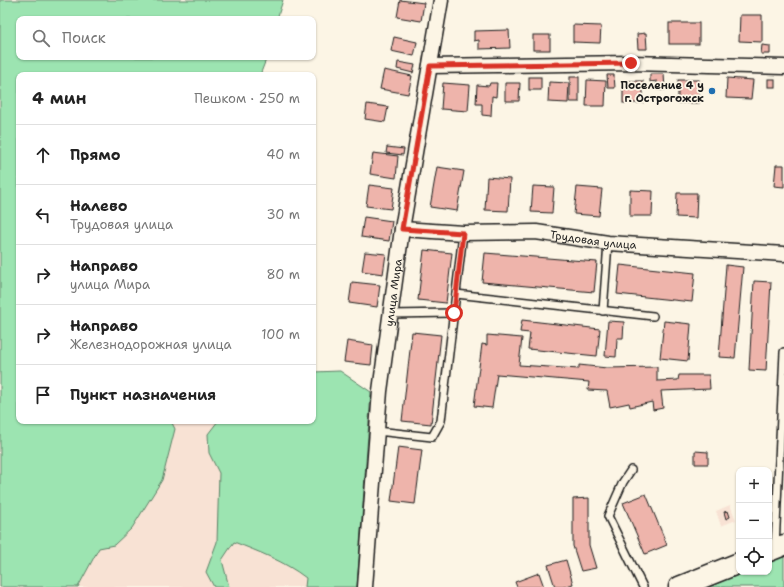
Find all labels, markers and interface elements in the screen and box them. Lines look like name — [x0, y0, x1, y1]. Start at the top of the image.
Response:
search box — [16, 16, 316, 60]
icon: search — [30, 27, 52, 49]
text: Поиск — [62, 28, 106, 48]
route end — [622, 54, 640, 72]
place label: Поселение 4 у г. Острогожск — [621, 78, 704, 106]
marker: Поселение 4 у г. Острогожск — [707, 86, 717, 96]
text: 4 мин — [32, 87, 87, 109]
text: Пешком · 250 m — [194, 90, 300, 107]
icon: ahead — [32, 144, 54, 166]
text: Прямо — [70, 145, 120, 165]
text: 40 m — [266, 146, 300, 163]
text: Налево — [70, 196, 128, 216]
icon: left — [32, 204, 54, 226]
text: 30 m — [266, 206, 300, 223]
text: Трудовая улица — [70, 216, 173, 233]
street label: Трудовая улица — [549, 227, 637, 253]
text: Направо — [70, 256, 138, 276]
street label: улица Мира — [382, 258, 406, 327]
icon: right — [32, 264, 54, 286]
text: 80 m — [266, 266, 300, 283]
text: улица Мира — [70, 276, 150, 293]
route start — [445, 304, 463, 322]
text: Направо — [70, 316, 138, 336]
icon: right — [32, 324, 54, 346]
text: 100 m — [261, 326, 300, 343]
text: Железнодорожная улица — [70, 336, 232, 353]
icon: arrive — [32, 384, 54, 406]
text: Пункт назначения — [70, 385, 216, 405]
map controls — [736, 467, 772, 575]
button: + — [736, 467, 772, 503]
button: − — [736, 503, 772, 539]
button: locate — [736, 539, 772, 575]

